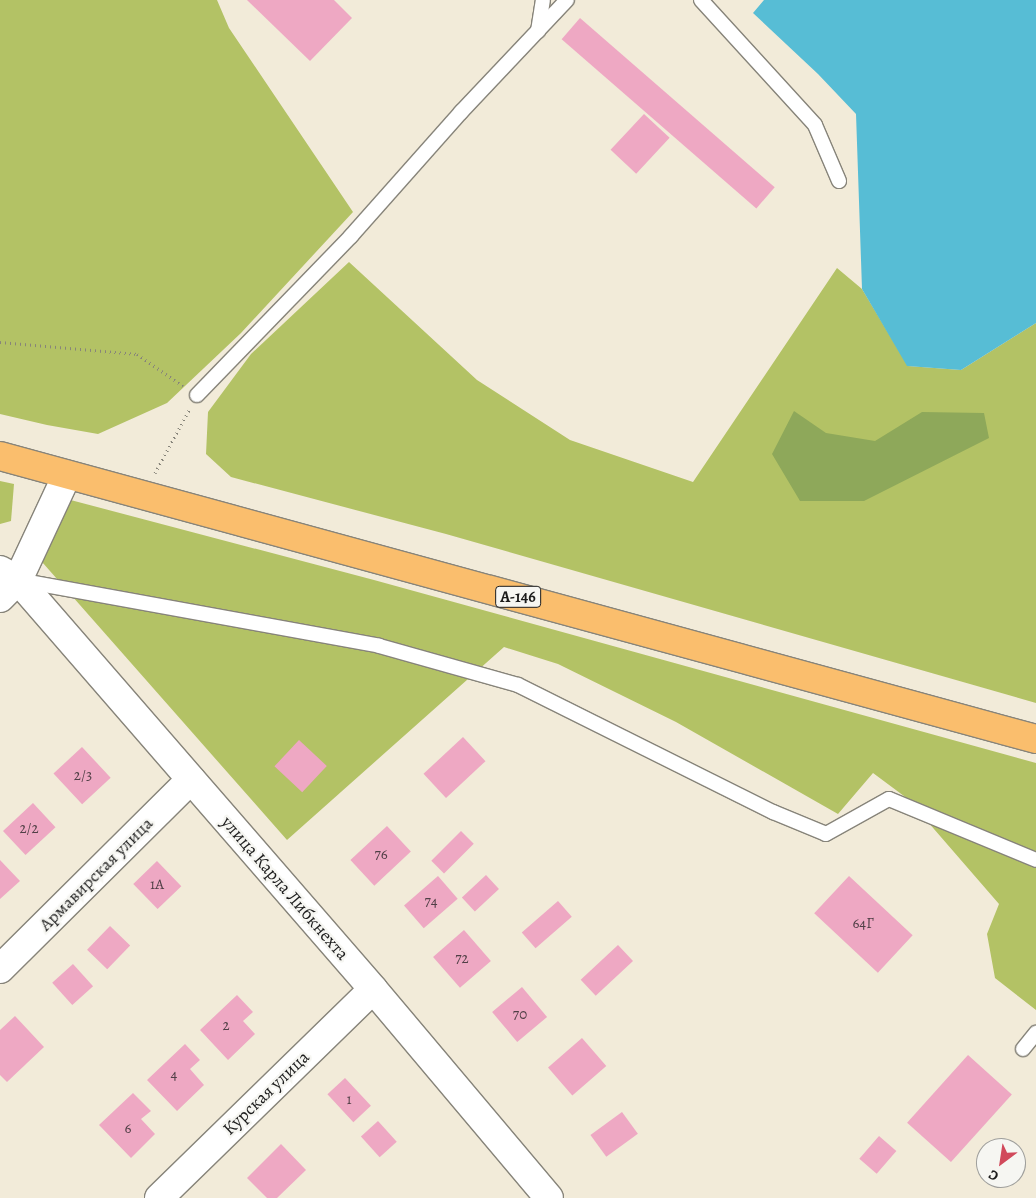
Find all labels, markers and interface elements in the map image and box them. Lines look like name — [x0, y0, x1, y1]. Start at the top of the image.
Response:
road number: А-146 — [494, 584, 542, 610]
house number: 2/3 — [74, 767, 92, 785]
street label: улица Карла Либкнехта — [217, 812, 353, 964]
street label: Армавирская улица — [35, 813, 157, 935]
house number: 2/2 — [19, 820, 39, 838]
house number: 76 — [374, 846, 388, 864]
house number: 1А — [150, 876, 164, 894]
house number: 74 — [424, 893, 438, 911]
house number: 64Г — [852, 915, 874, 933]
house number: 72 — [455, 950, 469, 968]
house number: 70 — [513, 1006, 527, 1024]
house number: 2 — [222, 1017, 230, 1035]
street label: Курская улица — [218, 1046, 314, 1140]
house number: 4 — [171, 1066, 177, 1084]
house number: 1 — [346, 1091, 352, 1109]
house number: 6 — [125, 1120, 131, 1138]
north arrow — [976, 1138, 1026, 1188]
text: С — [985, 1165, 1002, 1186]

